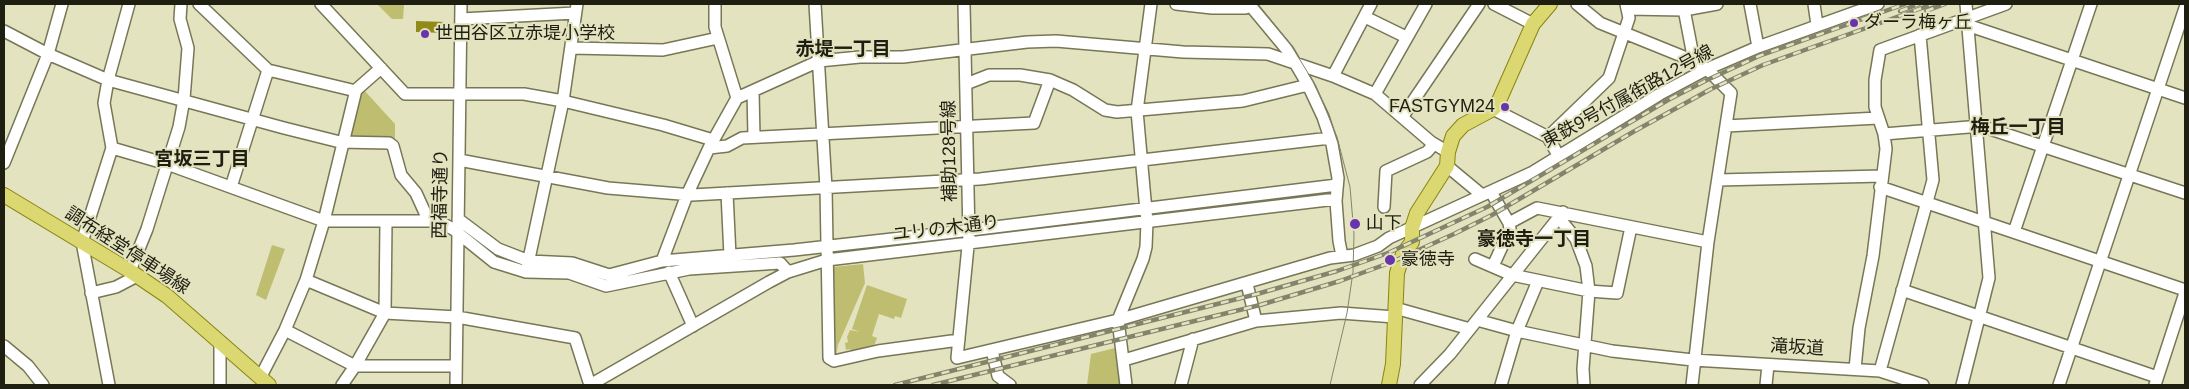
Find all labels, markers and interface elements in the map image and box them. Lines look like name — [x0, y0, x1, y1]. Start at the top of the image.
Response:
place label: ダーラ梅ヶ丘 — [1864, 12, 1972, 34]
marker: ダーラ梅ヶ丘 — [1848, 17, 1860, 29]
place label: 世田谷区立赤堤小学校 — [435, 23, 615, 45]
marker: 世田谷区立赤堤小学校 — [419, 28, 431, 40]
district label: 赤堤一丁目 — [796, 39, 890, 61]
street label: 東鉄9号付属街路12号線 — [1539, 41, 1717, 153]
place label: FASTGYM24 — [1389, 96, 1495, 118]
street label: 補助128号線 — [938, 100, 962, 202]
marker: FASTGYM24 — [1499, 101, 1511, 113]
district label: 梅丘一丁目 — [1971, 117, 2065, 139]
district label: 宮坂三丁目 — [155, 149, 249, 171]
street label: 西福寺通り — [429, 149, 453, 239]
street label: 調布経堂停車場線 — [61, 203, 193, 299]
street label: ユリの木通り — [891, 212, 1001, 246]
place label: 山下 — [1366, 213, 1402, 235]
marker: 山下 — [1348, 217, 1362, 231]
district label: 豪徳寺一丁目 — [1477, 229, 1591, 251]
place label: 豪徳寺 — [1401, 249, 1455, 271]
marker: 豪徳寺 — [1383, 253, 1397, 267]
street label: 滝坂道 — [1769, 336, 1825, 360]

